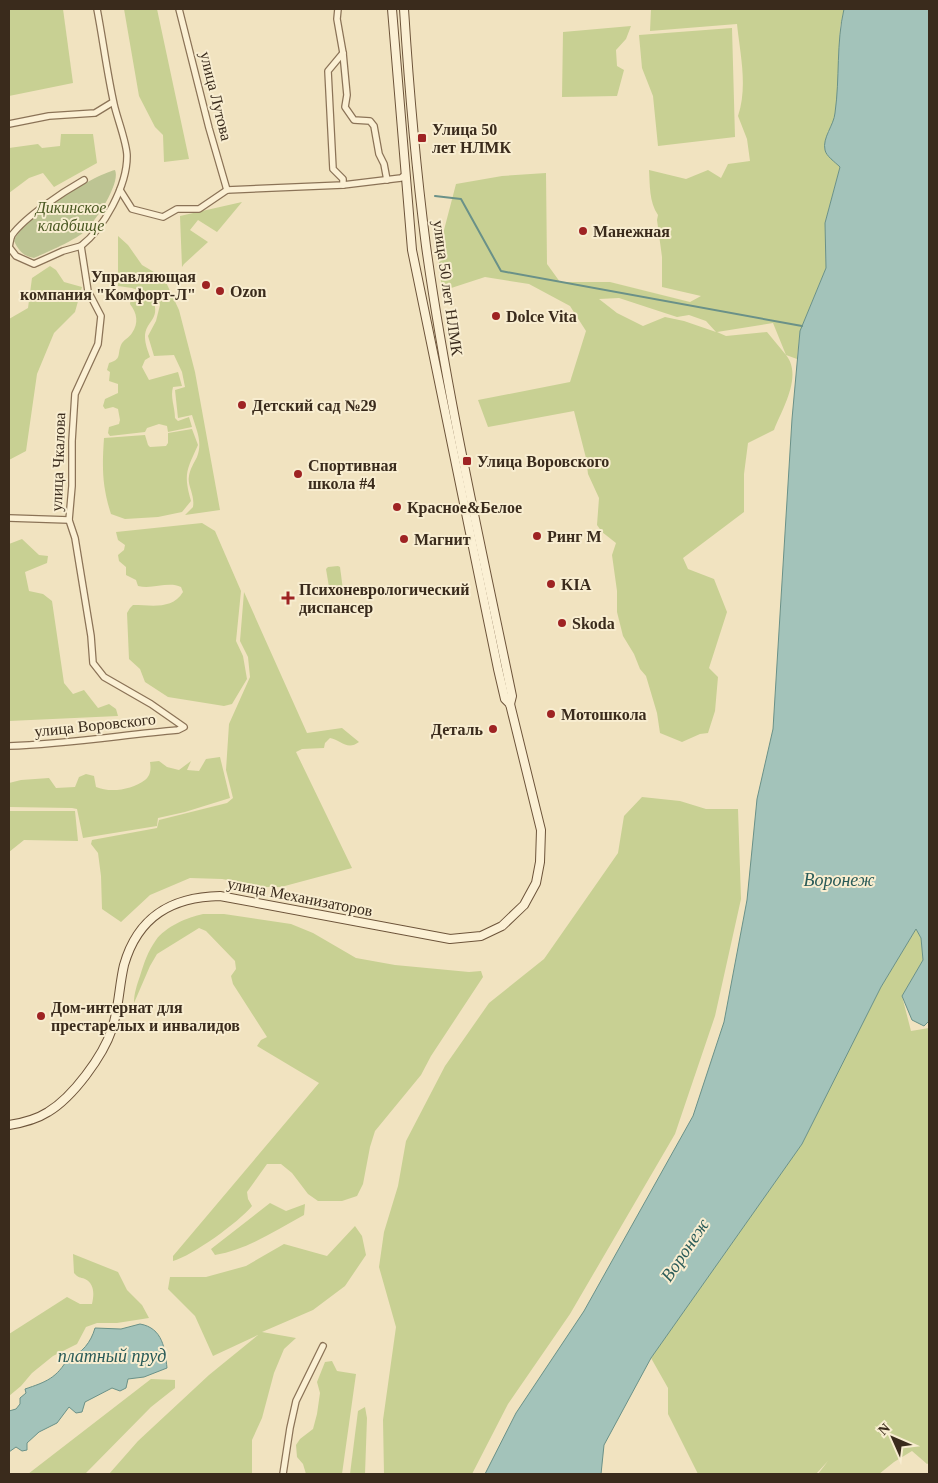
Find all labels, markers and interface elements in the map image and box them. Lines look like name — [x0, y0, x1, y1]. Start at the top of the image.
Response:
street label: улица Лутова — [196, 50, 235, 143]
place label: Улица 50 лет НЛМК — [432, 121, 511, 156]
marker: Улица 50 лет НЛМК — [416, 132, 428, 144]
park label: Дикинское кладбище — [34, 199, 106, 235]
street label: улица 50 лет НЛМК — [429, 219, 466, 357]
place label: Манежная — [593, 223, 670, 240]
marker: Манежная — [577, 225, 589, 237]
place label: Управляющая компания "Комфорт-Л" — [20, 268, 196, 304]
marker: Управляющая компания "Комфорт-Л" — [200, 279, 212, 291]
place label: Ozon — [230, 283, 267, 300]
marker: Ozon — [214, 285, 226, 297]
place label: Dolce Vita — [506, 308, 577, 325]
marker: Dolce Vita — [490, 310, 502, 322]
place label: Детский сад №29 — [252, 397, 377, 415]
marker: Детский сад №29 — [236, 399, 248, 411]
street label: улица Чкалова — [48, 412, 69, 512]
place label: Улица Воровского — [477, 453, 609, 471]
marker: Улица Воровского — [461, 455, 473, 467]
place label: Спортивная школа #4 — [308, 457, 397, 492]
marker: Спортивная школа #4 — [292, 468, 304, 480]
place label: Красное&Белое — [407, 499, 522, 517]
marker: Красное&Белое — [391, 501, 403, 513]
place label: Ринг М — [547, 528, 602, 545]
marker: Ринг М — [531, 530, 543, 542]
place label: Магнит — [414, 531, 471, 548]
marker: Магнит — [398, 533, 410, 545]
place label: KIA — [561, 576, 592, 593]
marker: KIA — [545, 578, 557, 590]
place label: Психоневрологический диспансер — [299, 581, 469, 617]
marker: Психоневрологический диспансер — [281, 591, 295, 605]
place label: Skoda — [572, 615, 615, 632]
marker: Skoda — [556, 617, 568, 629]
place label: Мотошкола — [561, 706, 647, 723]
marker: Мотошкола — [545, 708, 557, 720]
street label: улица Воровского — [34, 710, 157, 741]
place label: Деталь — [431, 721, 484, 739]
marker: Деталь — [487, 723, 499, 735]
water label: Воронеж — [803, 870, 875, 890]
street label: улица Механизаторов — [226, 875, 375, 921]
place label: Дом-интернат для престарелых и инвалидов — [51, 999, 240, 1035]
marker: Дом-интернат для престарелых и инвалидов — [35, 1010, 47, 1022]
water label: Воронеж — [657, 1215, 713, 1285]
water label: платный пруд — [58, 1346, 166, 1366]
north arrow — [868, 1413, 918, 1463]
text: N — [875, 1420, 893, 1438]

